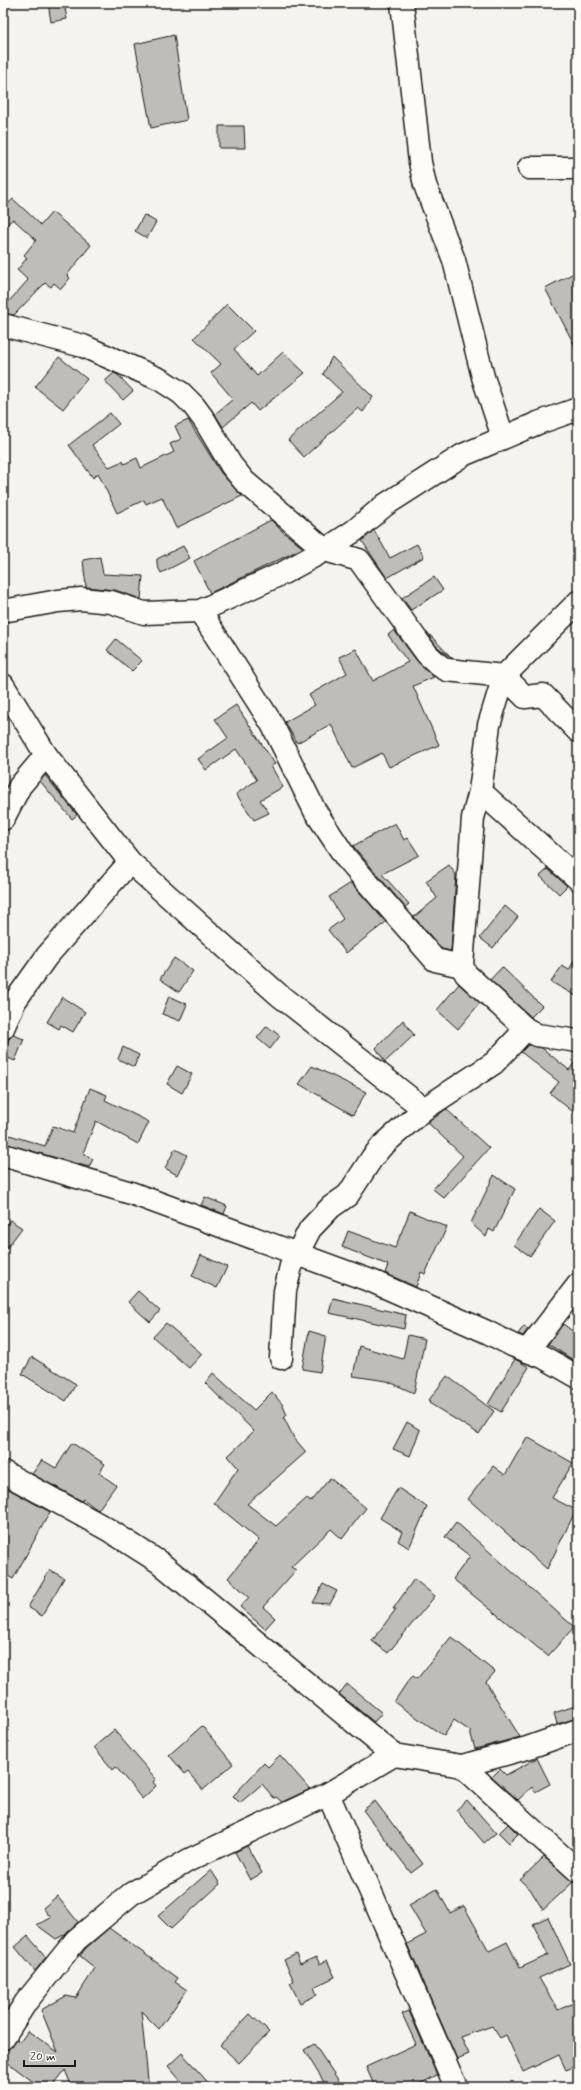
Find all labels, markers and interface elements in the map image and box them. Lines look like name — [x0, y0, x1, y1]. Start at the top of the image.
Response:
scale bar — [24, 2042, 75, 2068]
text: 20 m — [30, 2049, 56, 2065]

